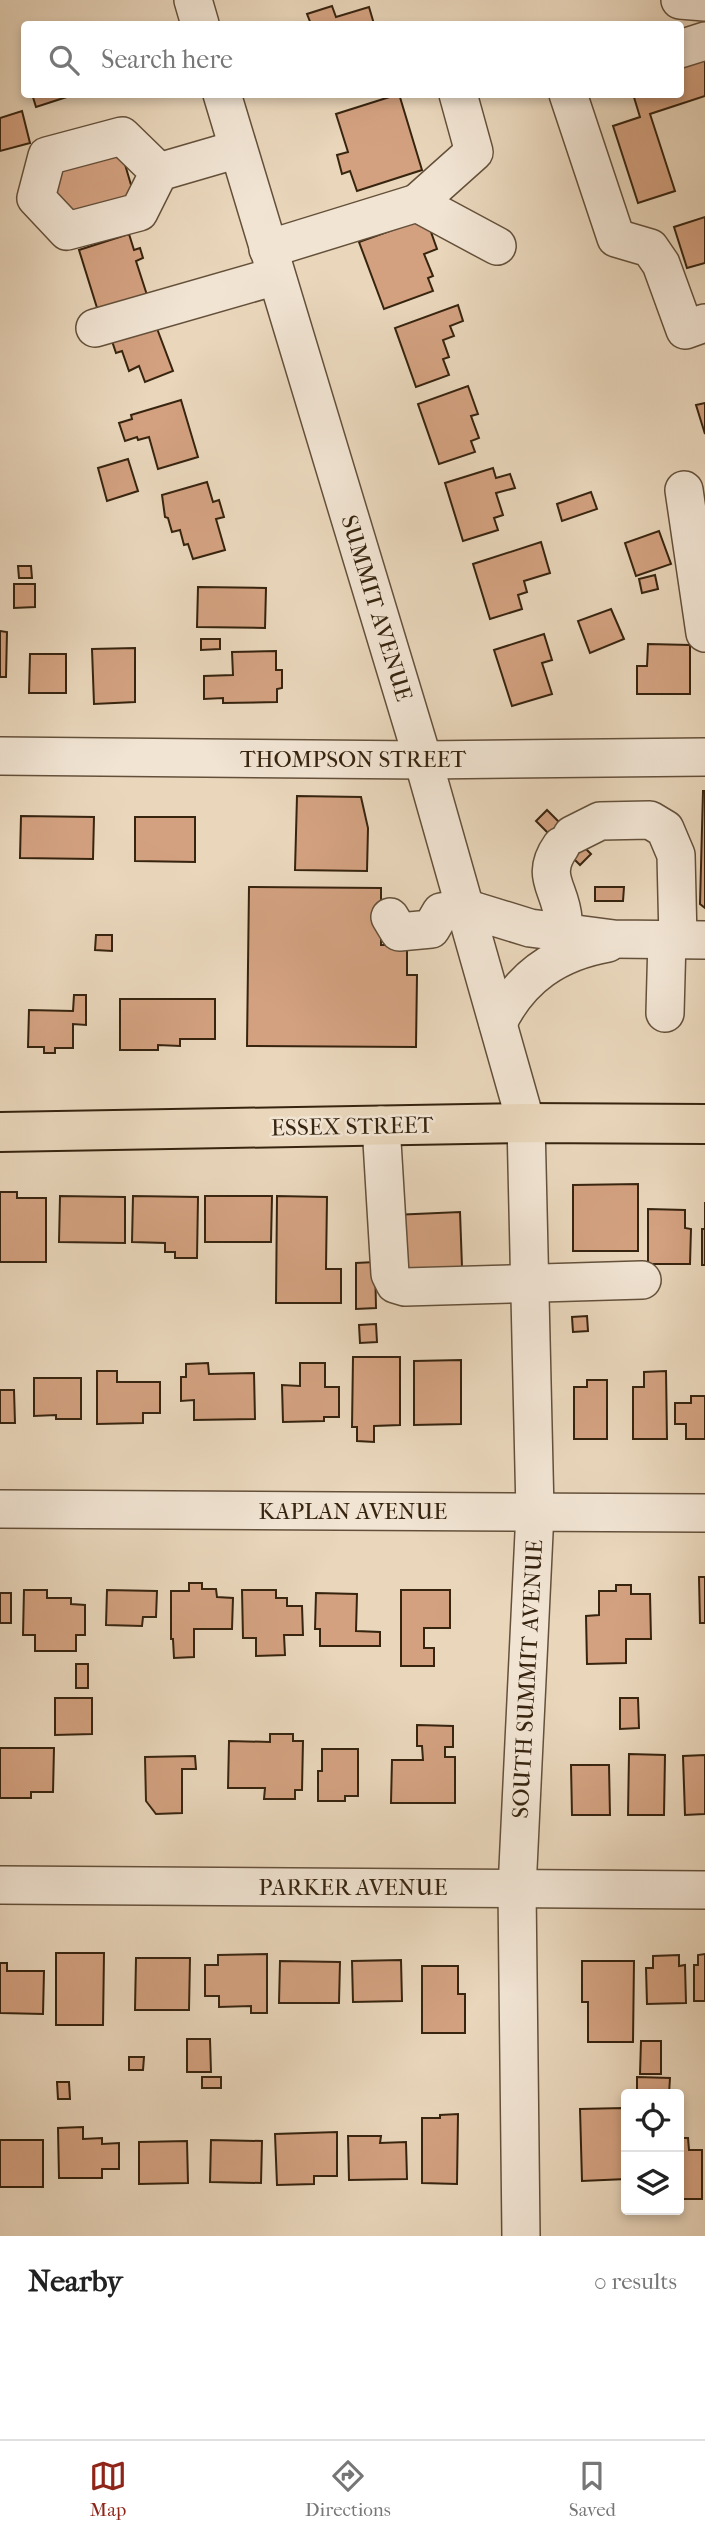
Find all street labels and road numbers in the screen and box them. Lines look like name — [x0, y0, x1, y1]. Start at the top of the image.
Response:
street label: SUMMIT AVENUE — [335, 512, 418, 704]
street label: THOMPSON STREET — [240, 746, 467, 773]
street label: ESSEX STREET — [271, 1112, 434, 1141]
street label: KAPLAN AVENUE — [259, 1498, 447, 1525]
street label: SOUTH SUMMIT AVENUE — [507, 1539, 548, 1819]
street label: PARKER AVENUE — [259, 1874, 447, 1901]

